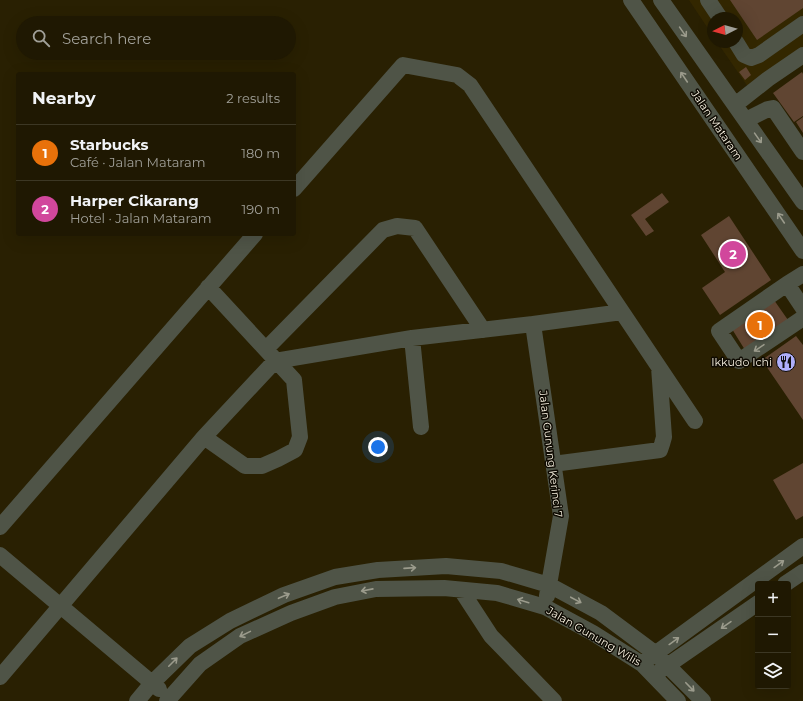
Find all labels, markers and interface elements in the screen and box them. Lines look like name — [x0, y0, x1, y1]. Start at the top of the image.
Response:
north arrow — [707, 12, 743, 48]
search box — [16, 16, 296, 60]
one-way arrow — [679, 26, 688, 37]
icon: search — [30, 27, 52, 49]
text: Search here — [62, 29, 151, 48]
one-way arrow — [680, 71, 688, 82]
street label: Jalan Mataram — [688, 86, 746, 163]
text: Nearby — [32, 88, 96, 108]
text: 2 results — [226, 90, 280, 106]
one-way arrow — [754, 132, 762, 143]
text: Starbucks — [70, 135, 148, 154]
text: 1 — [42, 145, 48, 161]
text: 180 m — [241, 145, 280, 161]
text: Café · Jalan Mataram — [70, 154, 205, 170]
text: Harper Cikarang — [70, 191, 199, 210]
text: 2 — [41, 201, 49, 217]
text: 190 m — [242, 201, 280, 217]
text: Hotel · Jalan Mataram — [70, 210, 212, 226]
one-way arrow — [777, 213, 785, 224]
pin: 2 — [720, 239, 746, 269]
pin: 1 — [747, 310, 773, 340]
one-way arrow — [753, 344, 765, 352]
restaurant icon: Ikkudo Ichi — [775, 351, 797, 373]
place label: Ikkudo Ichi — [711, 355, 772, 369]
street label: Jalan Gunung Kerinci 7 — [536, 389, 566, 518]
your location — [368, 437, 388, 457]
one-way arrow — [773, 560, 784, 568]
one-way arrow — [403, 565, 416, 572]
map controls — [755, 581, 791, 689]
button: + — [755, 581, 791, 617]
one-way arrow — [361, 587, 374, 595]
one-way arrow — [277, 592, 289, 599]
one-way arrow — [570, 596, 582, 604]
one-way arrow — [517, 597, 530, 604]
street label: Jalan Gunung Wilis — [543, 603, 644, 669]
button: − — [755, 617, 791, 653]
one-way arrow — [721, 621, 732, 629]
one-way arrow — [239, 631, 251, 638]
one-way arrow — [668, 637, 679, 645]
button: layers — [755, 653, 791, 689]
one-way arrow — [168, 657, 178, 667]
one-way arrow — [685, 682, 695, 692]

